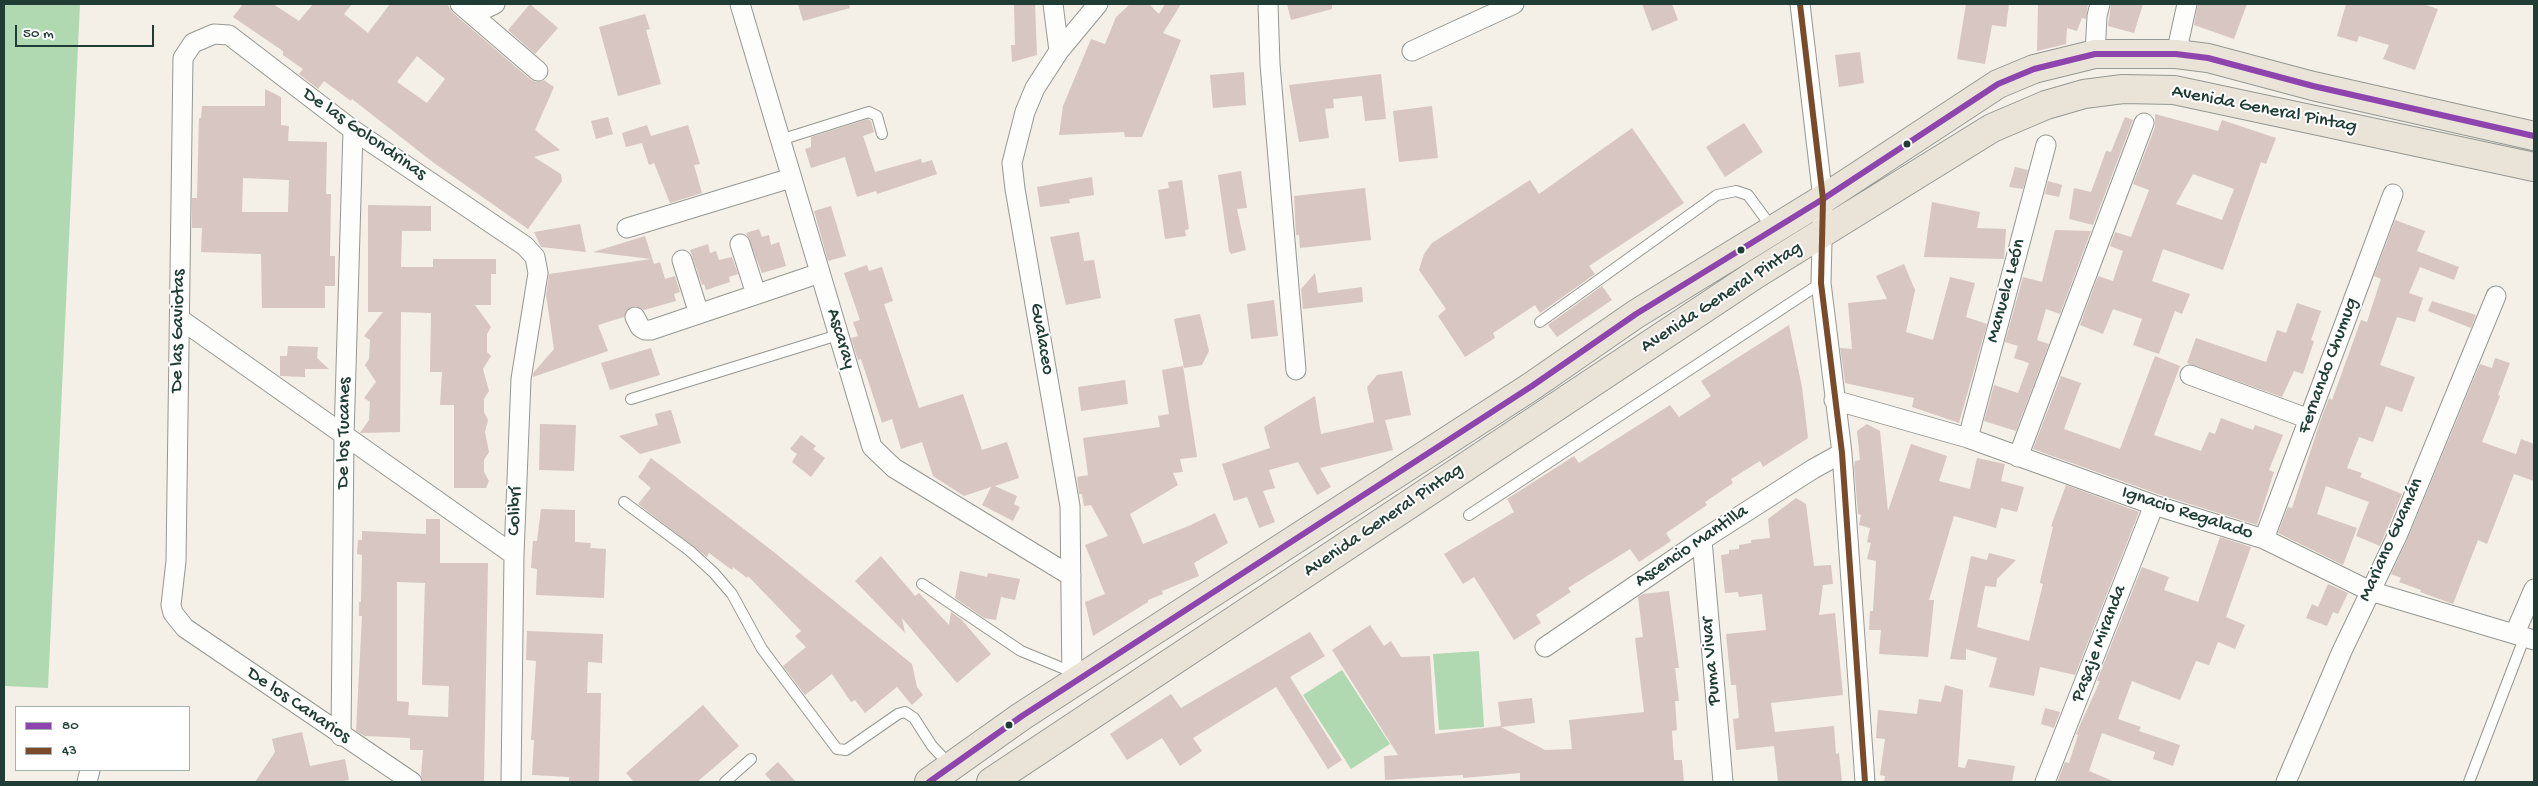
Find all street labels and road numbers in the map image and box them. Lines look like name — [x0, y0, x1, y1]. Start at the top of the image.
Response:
street label: Avenida General Pintag — [2170, 81, 2358, 139]
street label: De las Golondrinas — [298, 84, 430, 186]
street label: Avenida General Pintag — [1637, 237, 1807, 359]
street label: Manuela León — [1982, 237, 2032, 345]
street label: De las Gaviotas — [167, 269, 191, 393]
street label: Fernando Chumug — [2294, 295, 2364, 437]
street label: Gualaceo — [1023, 301, 1059, 377]
street label: Ascaray — [820, 306, 860, 372]
street label: De los Tucanes — [333, 377, 357, 489]
street label: Avenida General Pintag — [1300, 459, 1468, 583]
street label: Mariano Guamán — [2355, 475, 2429, 605]
street label: Ignacio Regalado — [2118, 482, 2256, 546]
street label: Colibrí — [504, 486, 528, 536]
street label: Ascencio Mantilla — [1631, 501, 1753, 593]
street label: Pasaje Miranda — [2067, 582, 2133, 706]
street label: Puma Vivar — [1697, 616, 1727, 706]
street label: De los Canarios — [242, 663, 354, 749]

